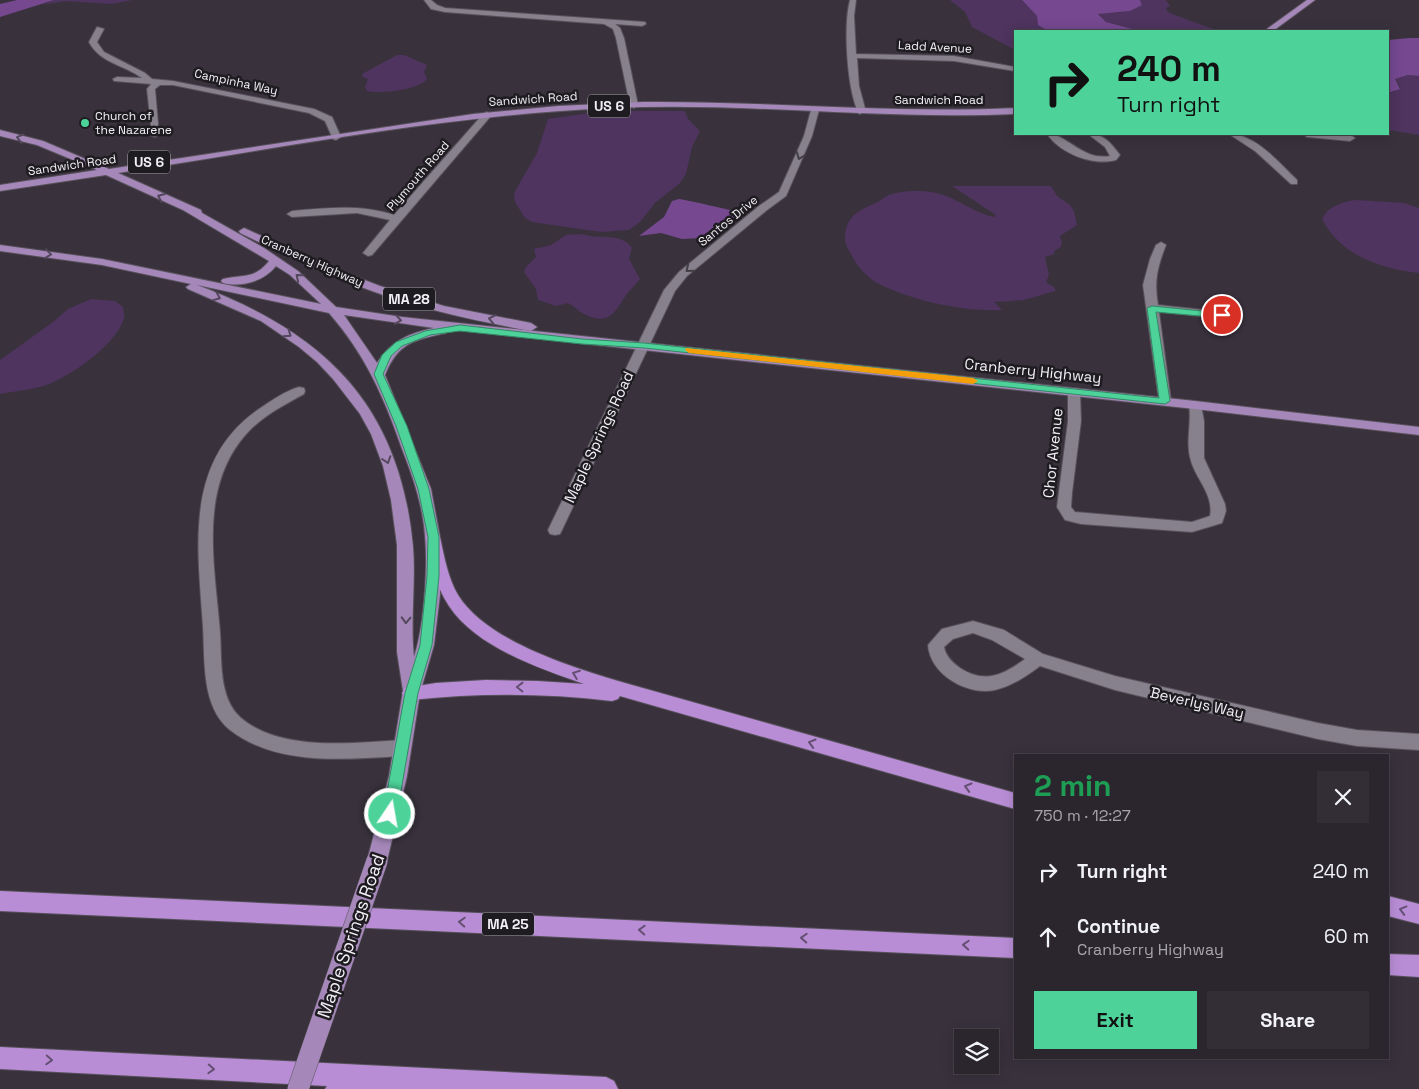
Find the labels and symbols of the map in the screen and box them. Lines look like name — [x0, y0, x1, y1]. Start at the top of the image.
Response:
street label: Ladd Avenue — [898, 37, 972, 57]
street label: Campinha Way — [193, 65, 279, 99]
street label: Sandwich Road — [488, 88, 578, 110]
street label: Sandwich Road — [895, 92, 983, 108]
road number: US 6 — [588, 94, 630, 118]
place label: Church of the Nazarene — [95, 108, 172, 138]
marker: Church of the Nazarene — [79, 117, 91, 129]
one-way arrow — [15, 133, 24, 144]
street label: Plymouth Road — [383, 138, 453, 214]
road number: US 6 — [128, 150, 170, 173]
street label: Sandwich Road — [27, 151, 117, 179]
one-way arrow — [796, 151, 806, 160]
one-way arrow — [157, 192, 166, 203]
street label: Santos Drive — [695, 192, 761, 250]
street label: Cranberry Highway — [258, 231, 366, 291]
one-way arrow — [45, 248, 53, 259]
one-way arrow — [686, 264, 695, 272]
one-way arrow — [295, 274, 304, 283]
road number: MA 28 — [383, 288, 435, 310]
one-way arrow — [212, 290, 221, 301]
pin — [1201, 294, 1243, 336]
one-way arrow — [395, 314, 403, 325]
one-way arrow — [488, 315, 497, 325]
one-way arrow — [283, 328, 292, 338]
street label: Cranberry Highway — [964, 354, 1102, 387]
street label: Maple Springs Road — [560, 368, 637, 506]
street label: Chor Avenue — [1038, 407, 1067, 499]
one-way arrow — [382, 455, 392, 464]
one-way arrow — [401, 617, 411, 625]
one-way arrow — [572, 670, 581, 681]
one-way arrow — [516, 682, 524, 692]
street label: Beverlys Way — [1148, 682, 1246, 723]
one-way arrow — [807, 738, 816, 749]
one-way arrow — [965, 783, 973, 793]
position arrow — [363, 787, 415, 839]
street label: Maple Springs Road — [312, 851, 389, 1021]
one-way arrow — [1399, 905, 1408, 916]
road number: MA 25 — [482, 912, 534, 936]
one-way arrow — [458, 916, 466, 927]
one-way arrow — [637, 925, 645, 936]
one-way arrow — [800, 932, 808, 943]
one-way arrow — [962, 940, 970, 951]
one-way arrow — [45, 1055, 53, 1066]
one-way arrow — [207, 1063, 215, 1074]

